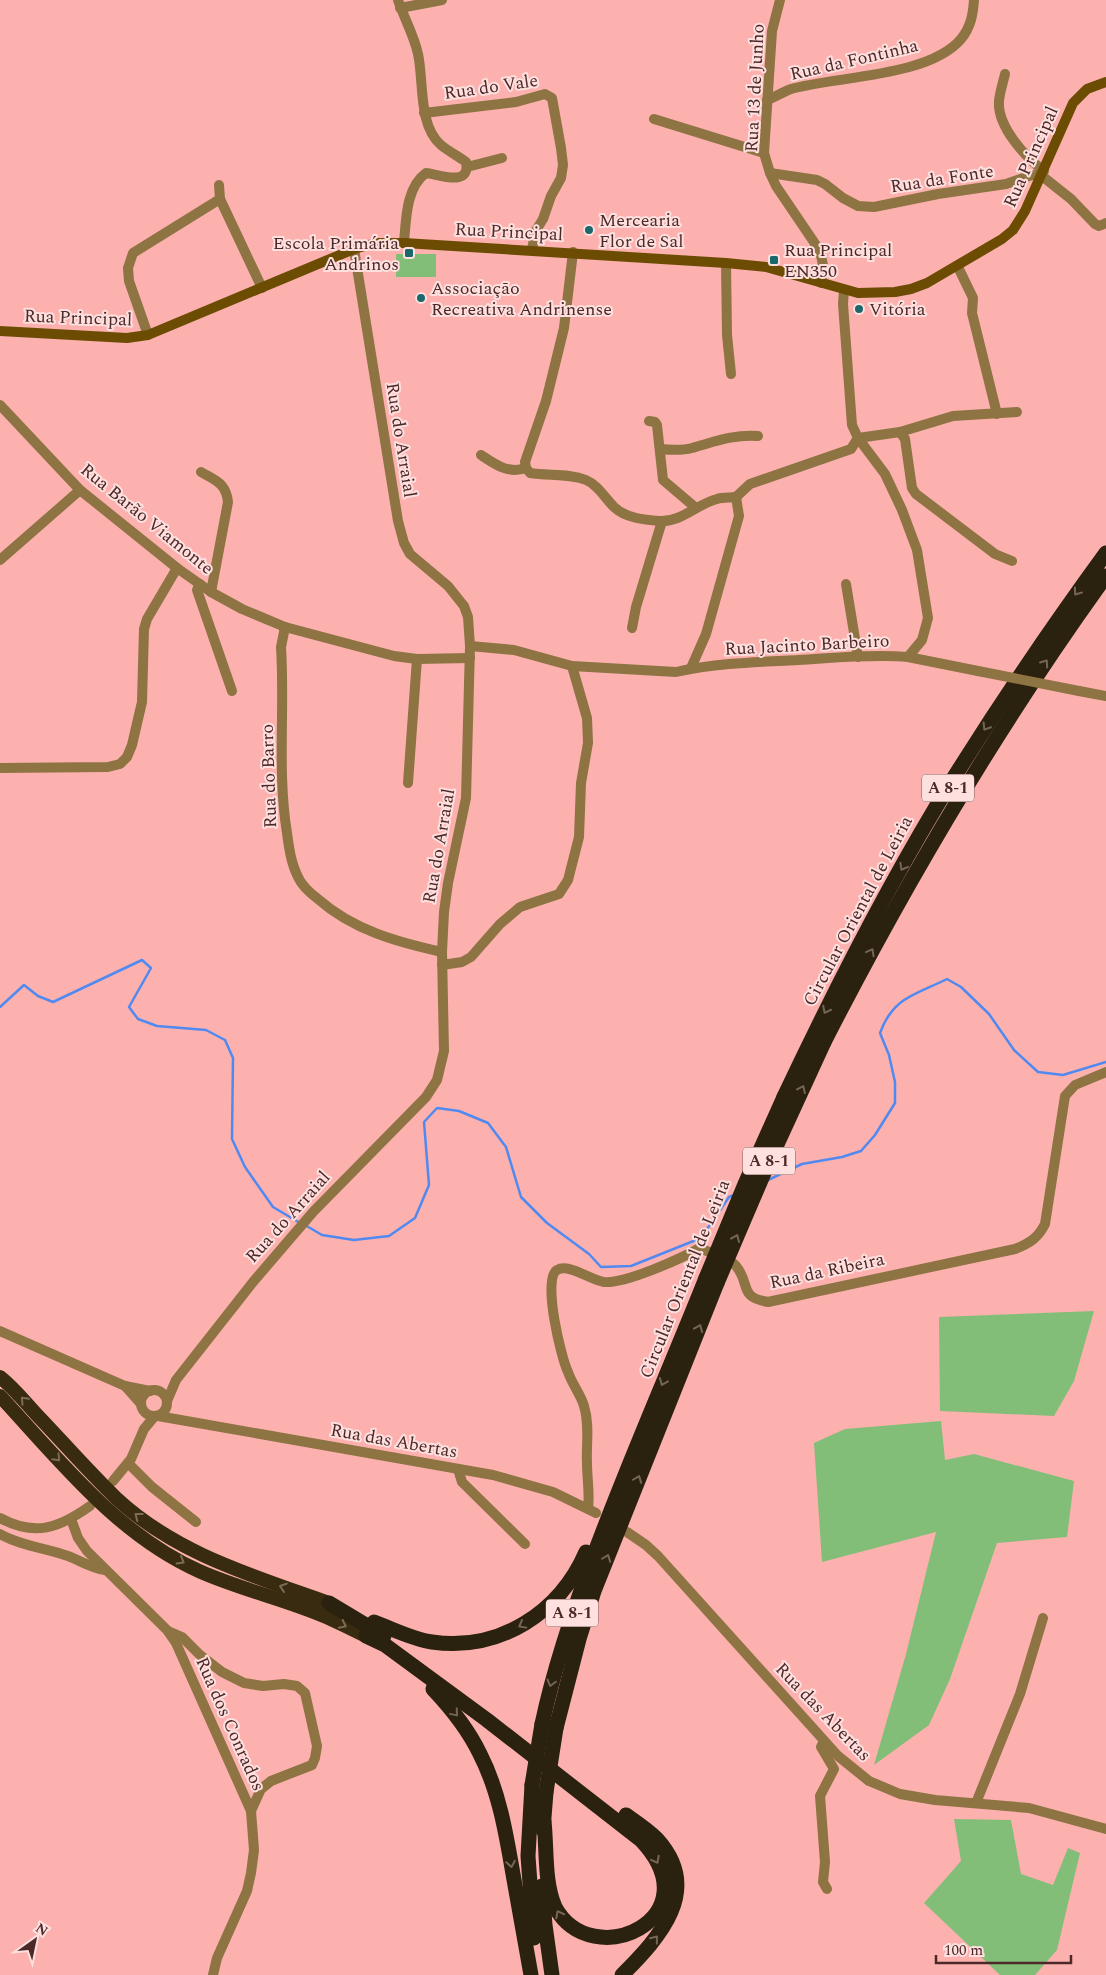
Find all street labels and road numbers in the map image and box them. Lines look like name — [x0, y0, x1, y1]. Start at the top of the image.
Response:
street label: Rua 13 de Junho — [738, 23, 772, 153]
street label: Rua da Fontinha — [787, 32, 921, 88]
street label: Rua do Vale — [442, 67, 540, 107]
street label: Rua Principal — [997, 102, 1065, 212]
street label: Rua da Fonte — [888, 157, 996, 201]
street label: Rua Principal — [454, 216, 564, 248]
street label: Rua Principal — [23, 303, 133, 333]
street label: Rua do Arraial — [379, 381, 423, 499]
street label: Rua Barão Viamonte — [74, 457, 220, 581]
street label: Rua Jacinto Barbeiro — [724, 627, 890, 663]
street label: Rua do Barro — [254, 723, 284, 829]
road number: A 8-1 — [922, 774, 974, 801]
street label: Rua do Arraial — [416, 787, 462, 905]
street label: Circular Oriental de Leiria — [796, 811, 920, 1011]
road number: A 8-1 — [743, 1148, 795, 1174]
street label: Rua do Arraial — [239, 1165, 337, 1269]
street label: Circular Oriental de Leiria — [633, 1175, 737, 1382]
street label: Rua da Ribeira — [767, 1246, 887, 1296]
street label: Rua das Abertas — [328, 1417, 460, 1465]
road number: A 8-1 — [546, 1600, 598, 1626]
street label: Rua dos Conrados — [188, 1653, 272, 1795]
street label: Rua das Abertas — [769, 1656, 877, 1768]

